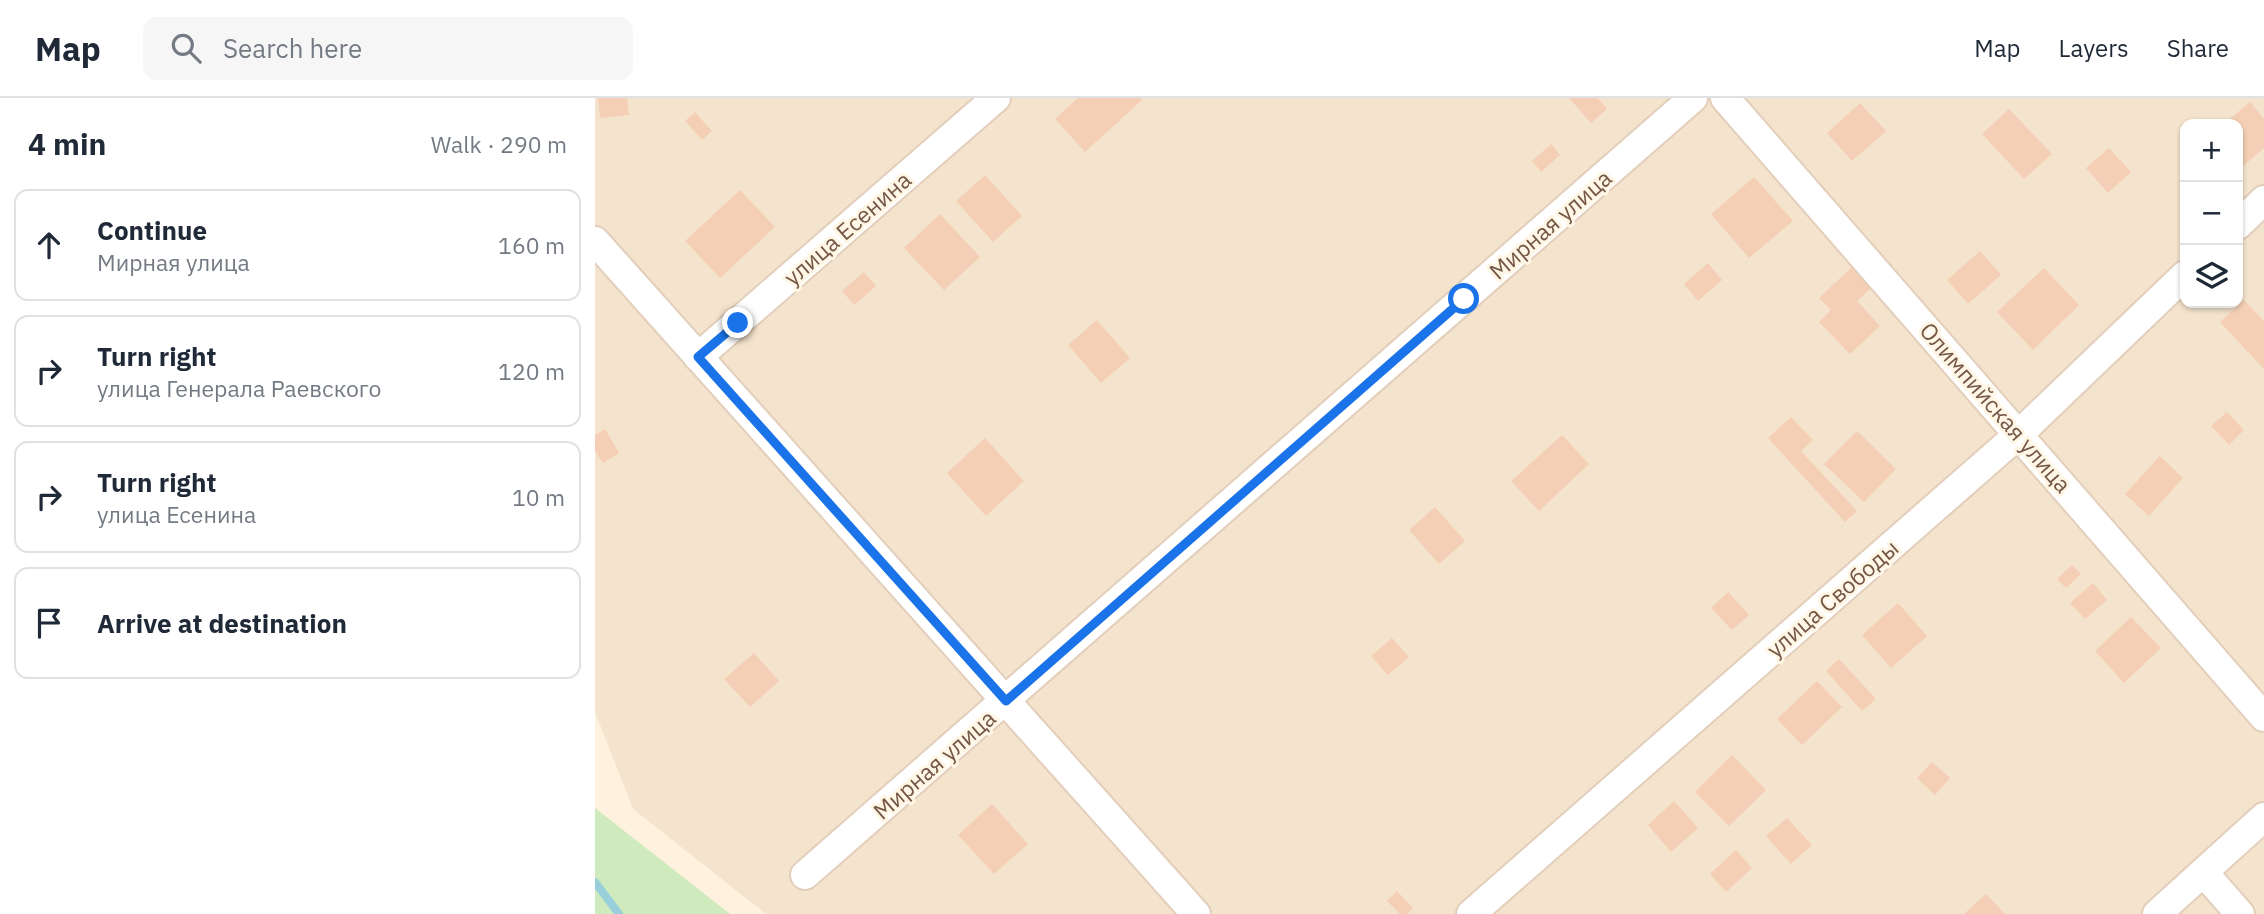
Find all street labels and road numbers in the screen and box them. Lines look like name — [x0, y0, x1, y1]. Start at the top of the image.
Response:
street label: Мирная улица — [1483, 163, 1617, 285]
street label: улица Есенина — [777, 164, 917, 292]
street label: Олимпийская улица — [1914, 315, 2078, 499]
street label: улица Свободы — [1760, 532, 1904, 664]
street label: Мирная улица — [867, 703, 1001, 825]

